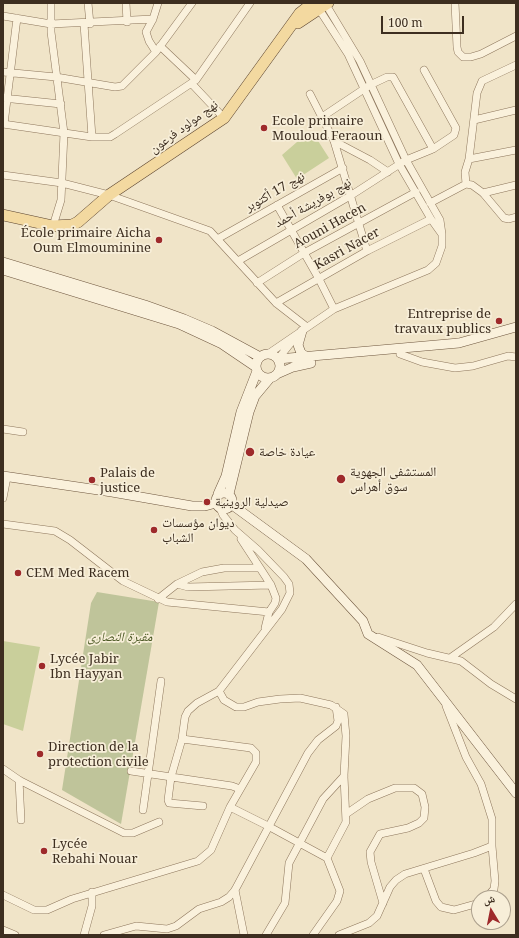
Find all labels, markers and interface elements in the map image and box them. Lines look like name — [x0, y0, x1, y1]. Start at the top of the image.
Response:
scale bar — [383, 8, 466, 34]
text: 100 m — [388, 14, 423, 31]
street label: نهج مولود فرعون — [147, 97, 221, 157]
place label: Ecole primaire Mouloud Feraoun — [272, 113, 383, 144]
marker: Ecole primaire Mouloud Feraoun — [259, 123, 269, 133]
street label: نهج 17 أكتوبر — [242, 169, 308, 215]
street label: نهج بوفريشة أحمد — [272, 175, 354, 231]
street label: Aouni Hacen — [291, 200, 369, 252]
place label: École primaire Aicha Oum Elmouminine — [21, 225, 151, 256]
street label: Kasri Nacer — [311, 225, 383, 273]
marker: École primaire Aicha Oum Elmouminine — [154, 235, 164, 245]
place label: Entreprise de travaux publics — [395, 306, 491, 337]
marker: Entreprise de travaux publics — [494, 316, 504, 326]
place label: عيادة خاصة — [259, 444, 315, 460]
marker: عيادة خاصة — [244, 446, 256, 458]
place label: المستشفى الجهوية سوق أهراس — [350, 464, 436, 495]
place label: Palais de justice — [100, 465, 155, 496]
marker: المستشفى الجهوية سوق أهراس — [335, 473, 347, 485]
marker: Palais de justice — [87, 475, 97, 485]
place label: صيدلية الروينية — [215, 494, 289, 510]
marker: صيدلية الروينية — [202, 497, 212, 507]
place label: ديوان مؤسسات الشباب — [162, 515, 235, 546]
marker: ديوان مؤسسات الشباب — [149, 525, 159, 535]
place label: CEM Med Racem — [26, 565, 130, 581]
marker: CEM Med Racem — [13, 568, 23, 578]
park label: مقبرة النصارى — [88, 629, 152, 645]
place label: Lycée Jabir Ibn Hayyan — [50, 651, 122, 682]
marker: Lycée Jabir Ibn Hayyan — [37, 661, 47, 671]
place label: Direction de la protection civile — [48, 739, 149, 770]
marker: Direction de la protection civile — [35, 749, 45, 759]
place label: Lycée Rebahi Nouar — [52, 836, 138, 867]
marker: Lycée Rebahi Nouar — [39, 846, 49, 856]
north arrow — [471, 890, 511, 930]
text: ش — [482, 890, 496, 907]

